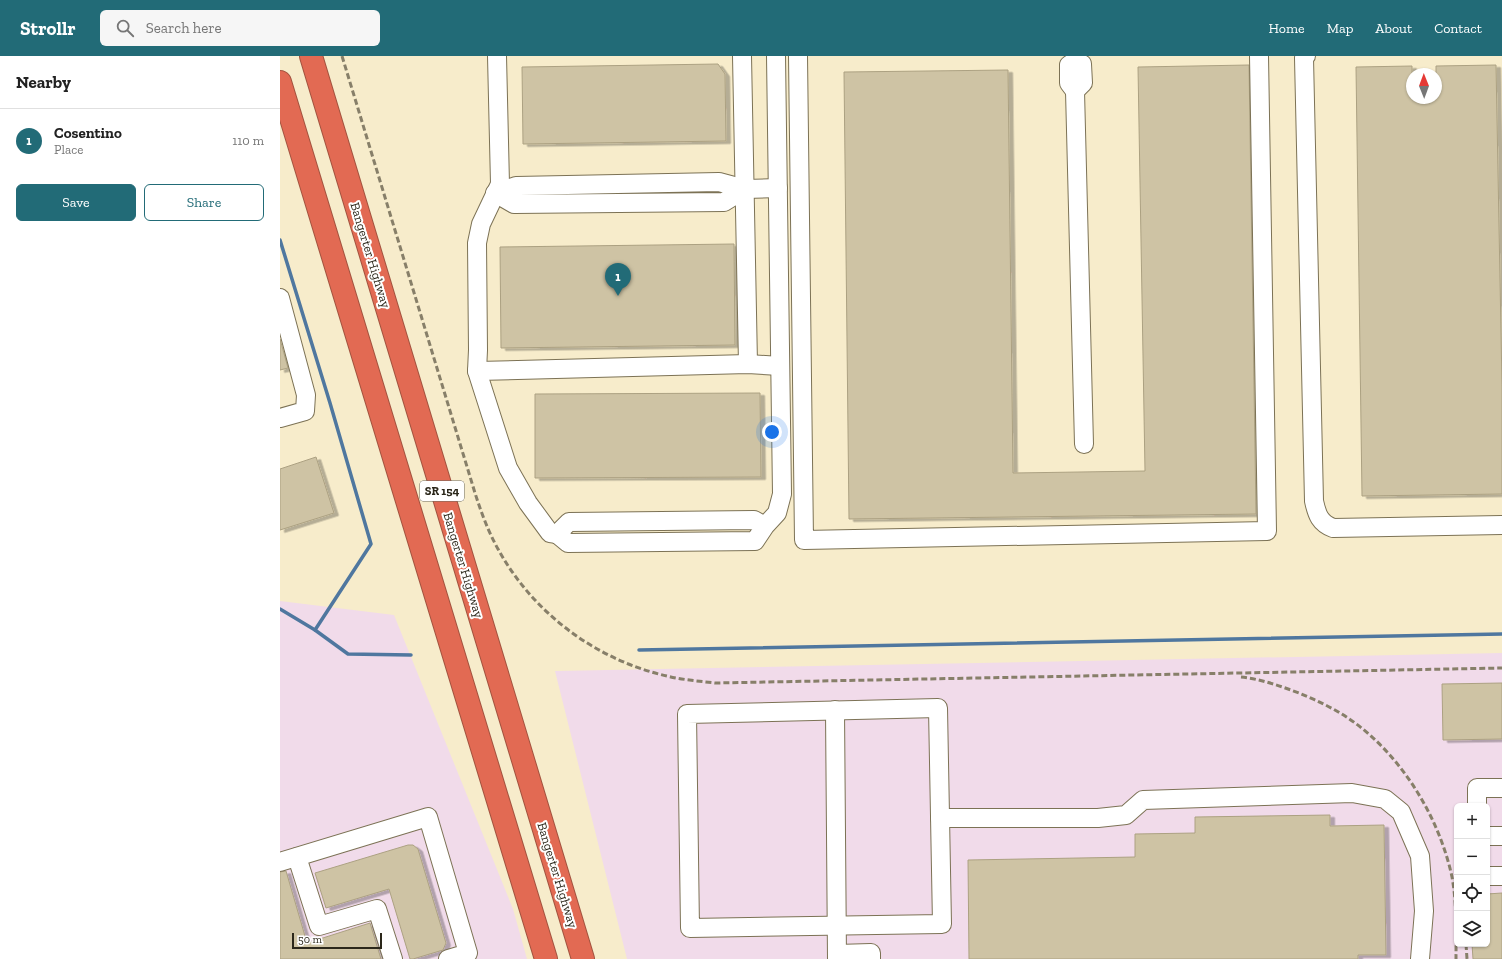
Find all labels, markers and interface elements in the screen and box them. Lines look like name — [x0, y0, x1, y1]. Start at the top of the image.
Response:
search box — [100, 10, 380, 46]
text: Strollr — [20, 17, 76, 40]
icon: search — [114, 17, 136, 39]
text: Search here — [146, 19, 222, 37]
text: Home — [1269, 20, 1305, 37]
text: Map — [1327, 20, 1353, 37]
text: About — [1375, 20, 1412, 37]
text: Contact — [1434, 20, 1482, 37]
north arrow — [1406, 68, 1442, 104]
text: Nearby — [16, 72, 71, 92]
text: Cosentino — [54, 124, 122, 142]
text: 1 — [26, 133, 32, 148]
text: 110 m — [232, 133, 264, 148]
text: Place — [54, 142, 83, 157]
button: Save — [16, 184, 136, 221]
button: Share — [144, 184, 264, 221]
street label: Bangerter Highway — [347, 201, 394, 310]
pin: 1 — [605, 263, 631, 296]
your location — [762, 422, 782, 442]
road number: SR 154 — [420, 481, 464, 501]
street label: Bangerter Highway — [440, 511, 487, 620]
map controls — [1454, 803, 1490, 947]
button: + — [1454, 803, 1490, 839]
street label: Bangerter Highway — [534, 821, 581, 930]
button: − — [1454, 839, 1490, 875]
button: locate — [1454, 875, 1490, 911]
button: layers — [1454, 911, 1490, 947]
scale bar — [292, 931, 382, 950]
text: 50 m — [298, 933, 322, 946]

